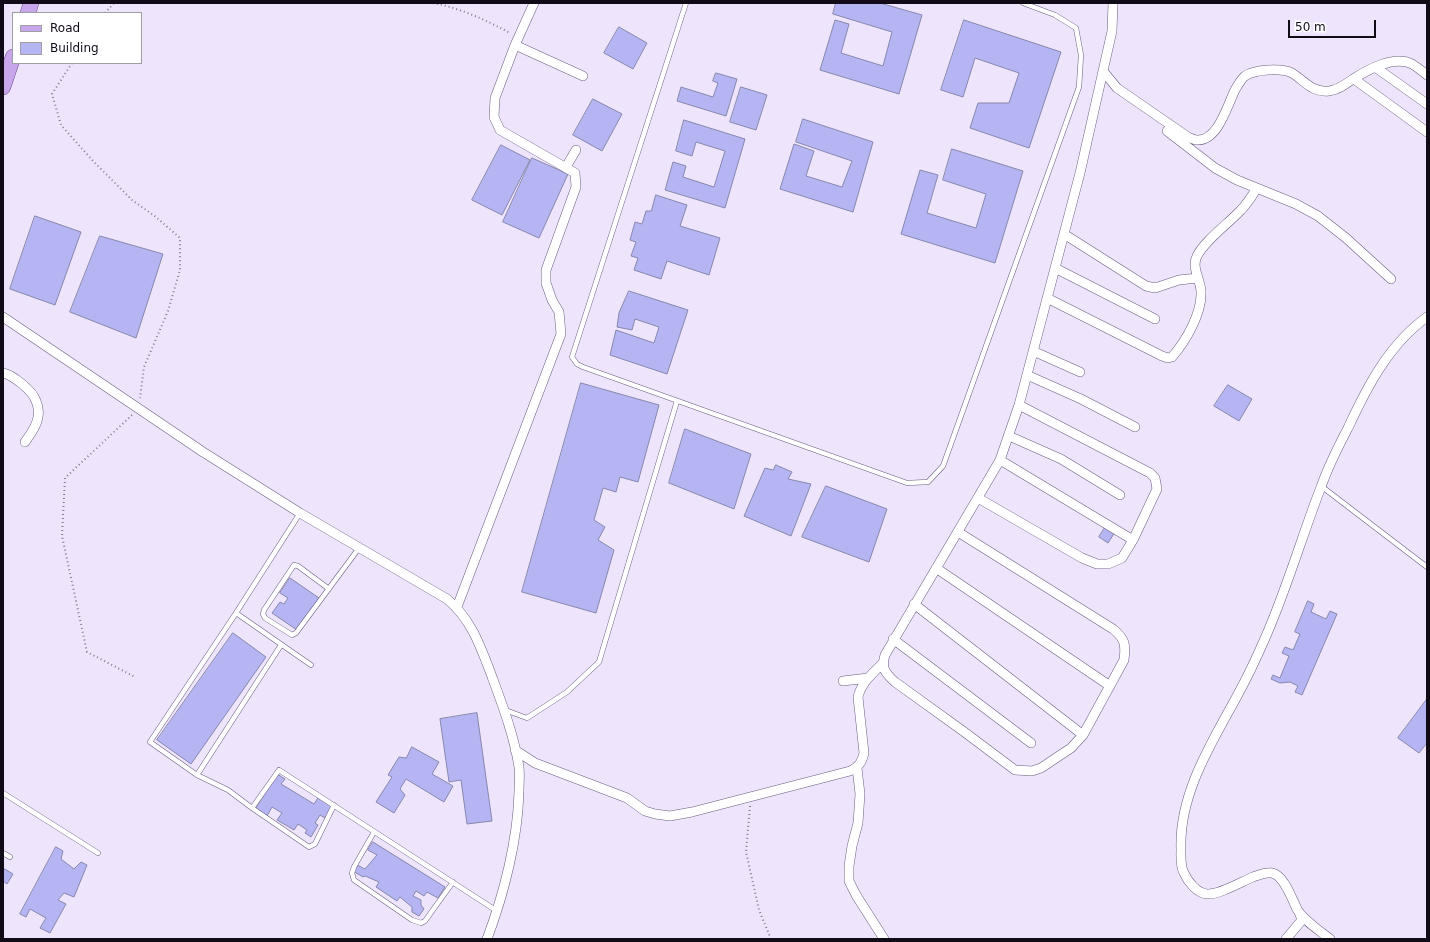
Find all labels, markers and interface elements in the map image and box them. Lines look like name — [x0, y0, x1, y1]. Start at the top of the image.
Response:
legend — [12, 12, 142, 64]
scale bar — [1290, 12, 1378, 38]
text: 50 m — [1295, 20, 1326, 34]
text: Road — [50, 21, 80, 35]
text: Building — [50, 41, 99, 55]

